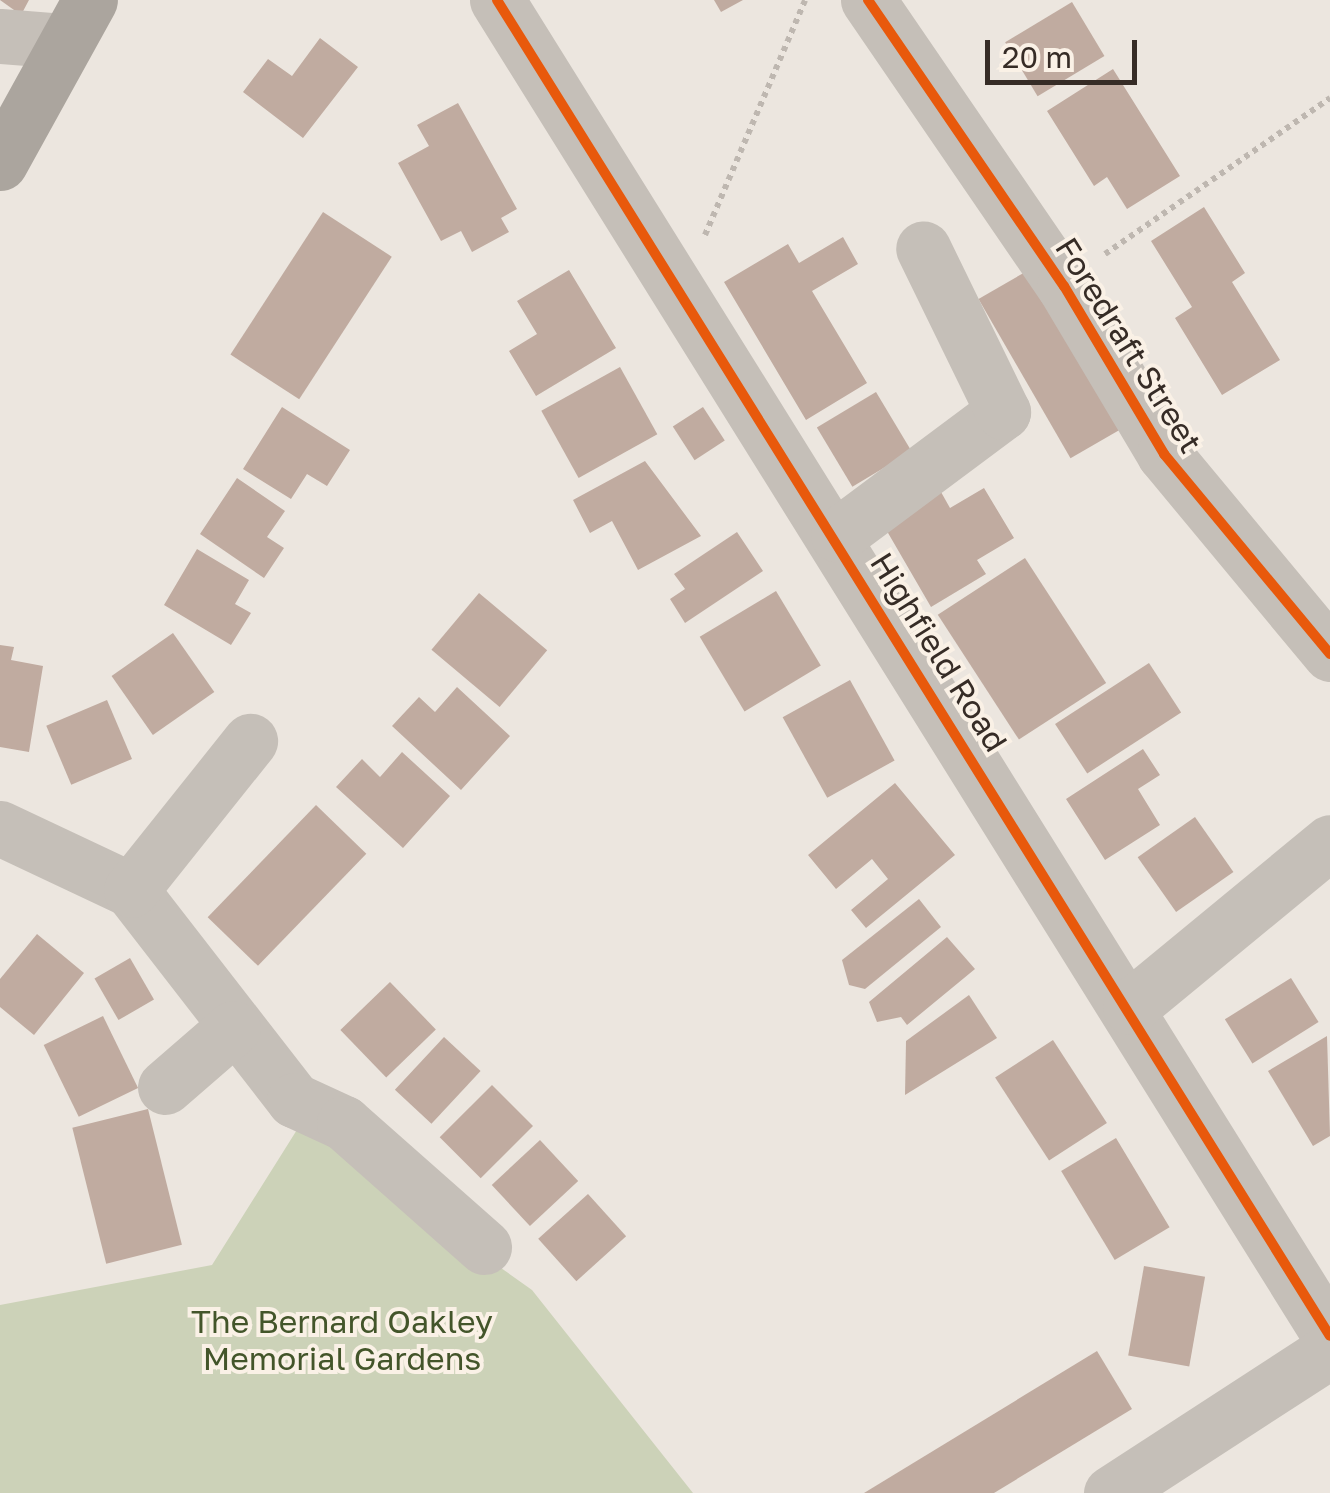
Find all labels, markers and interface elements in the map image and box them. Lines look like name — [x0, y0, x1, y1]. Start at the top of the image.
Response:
scale bar — [990, 20, 1142, 82]
text: 20 m — [1002, 39, 1072, 75]
street label: Foredraft Street — [1048, 230, 1210, 460]
street label: Highfield Road — [863, 546, 1015, 758]
park label: The Bernard Oakley Memorial Gardens — [191, 1303, 493, 1378]

